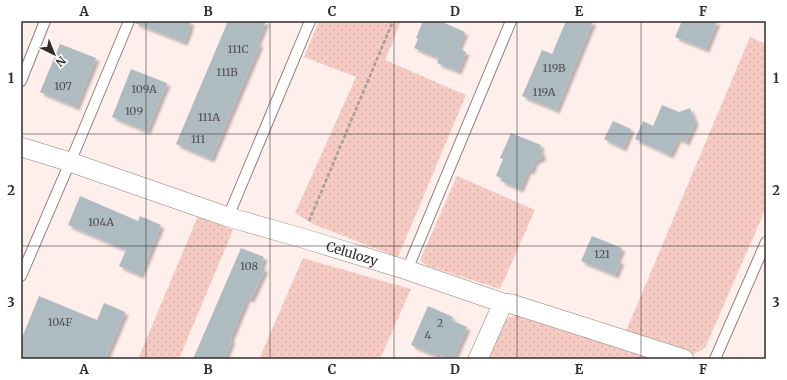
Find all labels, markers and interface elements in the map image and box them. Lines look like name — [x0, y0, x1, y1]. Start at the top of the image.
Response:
text: A — [78, 3, 89, 20]
text: B — [203, 3, 213, 20]
text: C — [328, 3, 337, 20]
text: D — [450, 3, 460, 20]
text: E — [575, 3, 584, 20]
text: F — [699, 3, 707, 20]
north arrow — [34, 34, 74, 74]
house number: 111C — [227, 42, 249, 56]
text: N — [53, 53, 69, 70]
house number: 119B — [543, 61, 566, 75]
house number: 111B — [216, 65, 238, 79]
text: 1 — [8, 70, 14, 87]
text: 1 — [773, 70, 779, 87]
house number: 107 — [54, 79, 72, 93]
house number: 109A — [131, 82, 157, 96]
house number: 119A — [533, 85, 556, 99]
house number: 109 — [125, 104, 143, 118]
house number: 111A — [198, 110, 220, 124]
house number: 111 — [191, 132, 205, 146]
text: 2 — [7, 182, 15, 199]
text: 2 — [772, 182, 780, 199]
house number: 104A — [88, 215, 114, 229]
street label: Celulozy — [324, 237, 381, 269]
house number: 121 — [594, 247, 610, 261]
house number: 108 — [240, 259, 258, 273]
text: 3 — [7, 294, 15, 311]
text: 3 — [772, 294, 780, 311]
house number: 104F — [48, 315, 73, 329]
house number: 2 — [437, 316, 443, 330]
house number: 4 — [425, 328, 432, 342]
text: A — [78, 361, 89, 378]
text: B — [203, 361, 213, 378]
text: C — [328, 361, 337, 378]
text: D — [450, 361, 460, 378]
text: E — [575, 361, 584, 378]
text: F — [699, 361, 707, 378]

